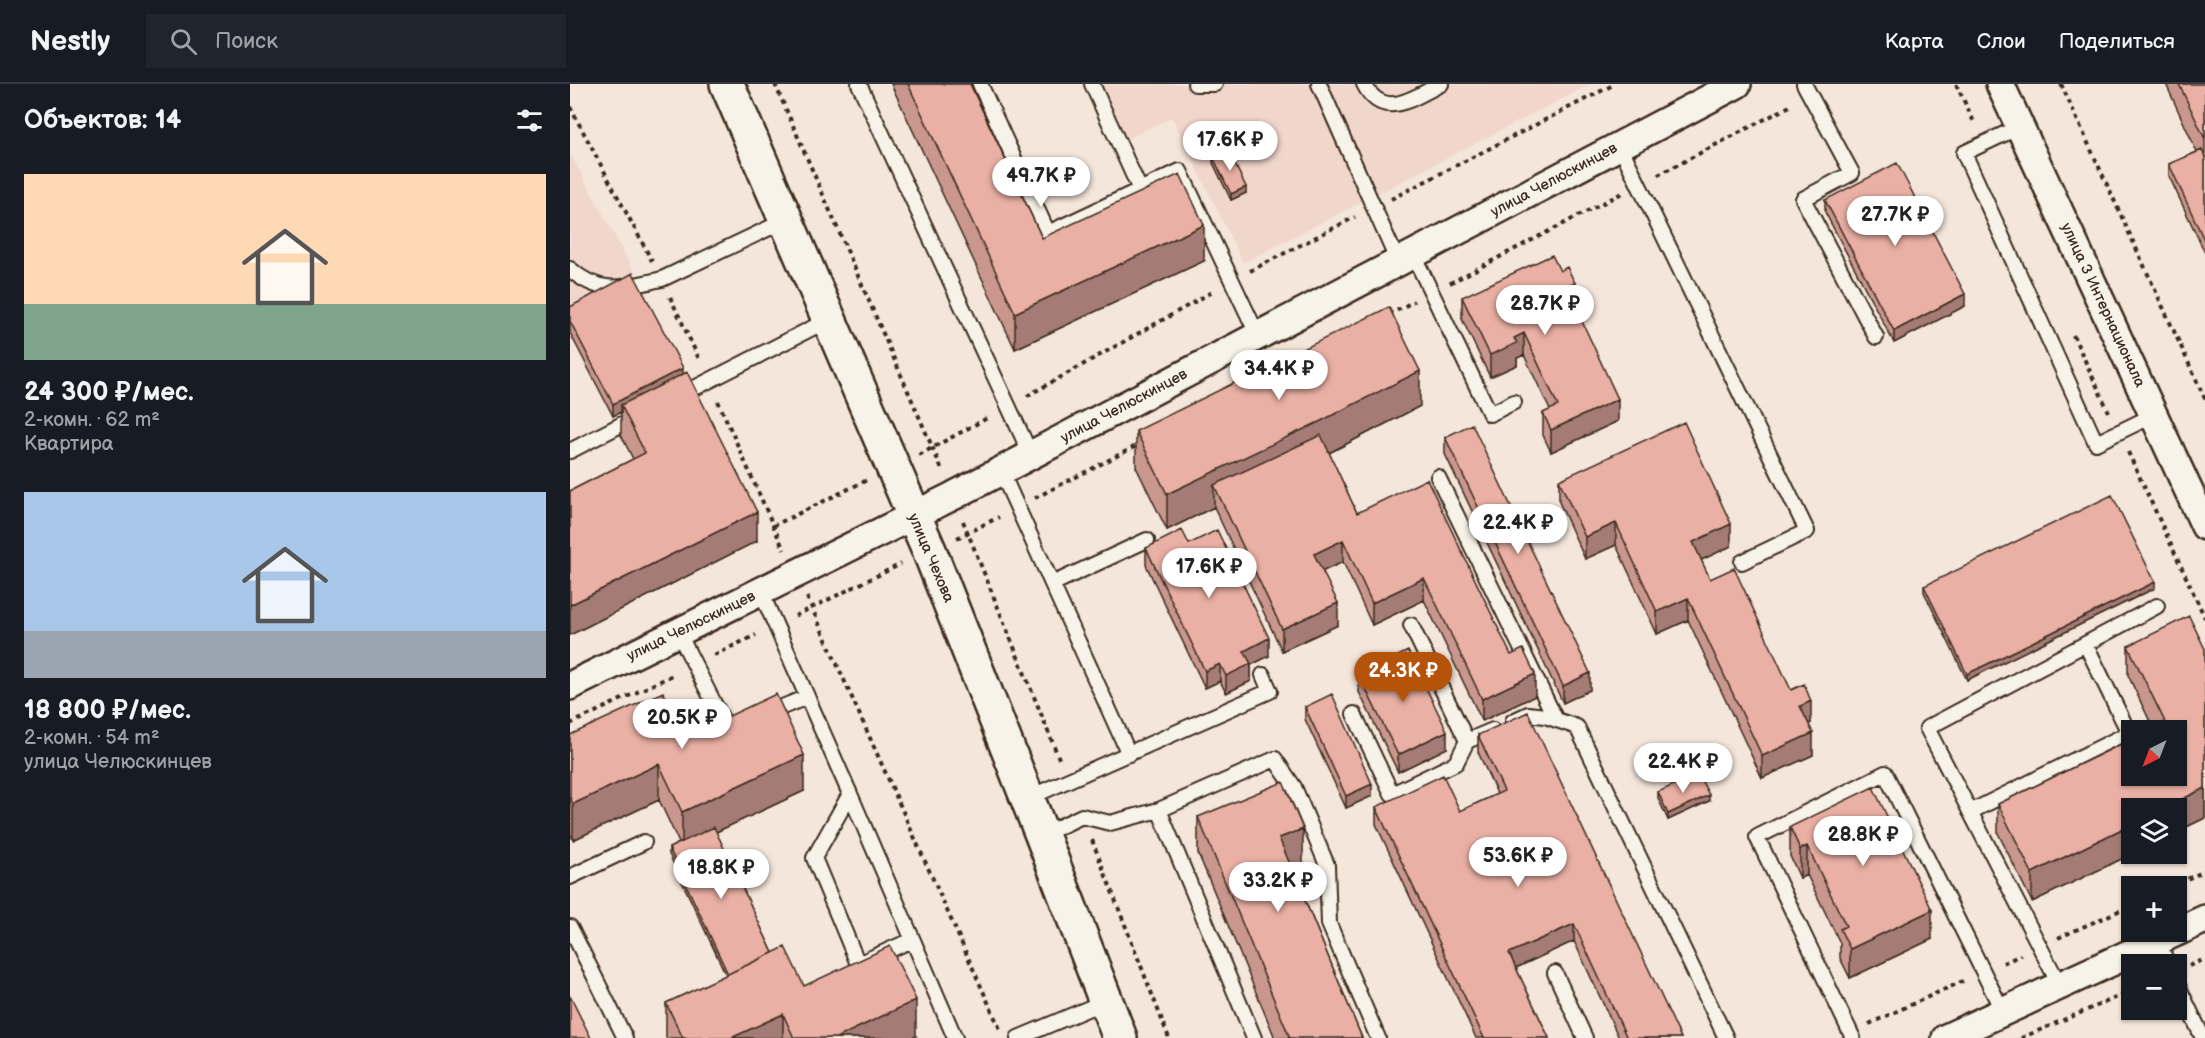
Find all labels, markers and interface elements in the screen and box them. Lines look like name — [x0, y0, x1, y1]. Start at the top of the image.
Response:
search box — [146, 14, 566, 68]
text: Nestly — [30, 25, 110, 58]
icon: search — [167, 25, 200, 58]
text: Поиск — [215, 28, 278, 55]
text: Карта — [1885, 29, 1944, 54]
text: Слои — [1977, 29, 2026, 54]
text: Поделиться — [2059, 29, 2175, 54]
icon: filters — [513, 104, 546, 137]
text: Объектов: 14 — [24, 105, 181, 136]
pin: 17.6K ₽ — [1175, 121, 1285, 172]
text: 17.6K ₽ — [1197, 128, 1263, 152]
street label: улица Челюскинцев — [1487, 138, 1621, 221]
pin: 49.7K ₽ — [986, 157, 1096, 208]
text: 49.7K ₽ — [1006, 164, 1076, 188]
pin: 27.7K ₽ — [1840, 196, 1950, 247]
text: 27.7K ₽ — [1861, 203, 1929, 227]
icon: home — [231, 213, 339, 321]
street label: улица 3 Интернационала — [2056, 220, 2150, 390]
pin: 28.7K ₽ — [1490, 285, 1600, 336]
text: 28.7K ₽ — [1510, 292, 1580, 316]
pin: 34.4K ₽ — [1224, 350, 1334, 401]
text: 34.4K ₽ — [1244, 357, 1314, 381]
street label: улица Челюскинцев — [1057, 364, 1191, 447]
text: 24 300 ₽/мес. — [24, 377, 194, 408]
text: 2-комн. · 62 m² — [24, 408, 160, 432]
text: Квартира — [24, 432, 114, 456]
pin: 22.4K ₽ — [1463, 504, 1573, 555]
street label: улица Чехова — [904, 511, 958, 606]
text: 22.4K ₽ — [1483, 511, 1553, 535]
icon: home — [231, 531, 339, 639]
pin: 17.6K ₽ — [1154, 548, 1264, 599]
text: 17.6K ₽ — [1176, 555, 1242, 579]
street label: улица Челюскинцев — [624, 587, 759, 665]
pin: 24.3K ₽ — [1348, 652, 1458, 703]
text: 24.3K ₽ — [1368, 659, 1438, 683]
text: 18 800 ₽/мес. — [24, 695, 191, 726]
pin: 20.5K ₽ — [627, 699, 737, 750]
text: 20.5K ₽ — [647, 706, 717, 730]
north arrow — [2121, 720, 2187, 786]
map controls — [2121, 720, 2187, 1020]
text: 2-комн. · 54 m² — [24, 726, 160, 750]
pin: 22.4K ₽ — [1628, 743, 1738, 794]
text: улица Челюскинцев — [24, 750, 212, 774]
text: 22.4K ₽ — [1648, 750, 1718, 774]
button: layers — [2121, 798, 2187, 864]
pin: 28.8K ₽ — [1808, 816, 1918, 867]
text: 28.8K ₽ — [1827, 823, 1899, 847]
pin: 53.6K ₽ — [1463, 837, 1573, 888]
text: 53.6K ₽ — [1483, 844, 1553, 868]
pin: 18.8K ₽ — [666, 849, 776, 900]
text: 18.8K ₽ — [687, 856, 755, 880]
pin: 33.2K ₽ — [1223, 862, 1333, 913]
text: 33.2K ₽ — [1243, 869, 1313, 893]
button: + — [2121, 876, 2187, 942]
button: − — [2121, 954, 2187, 1020]

